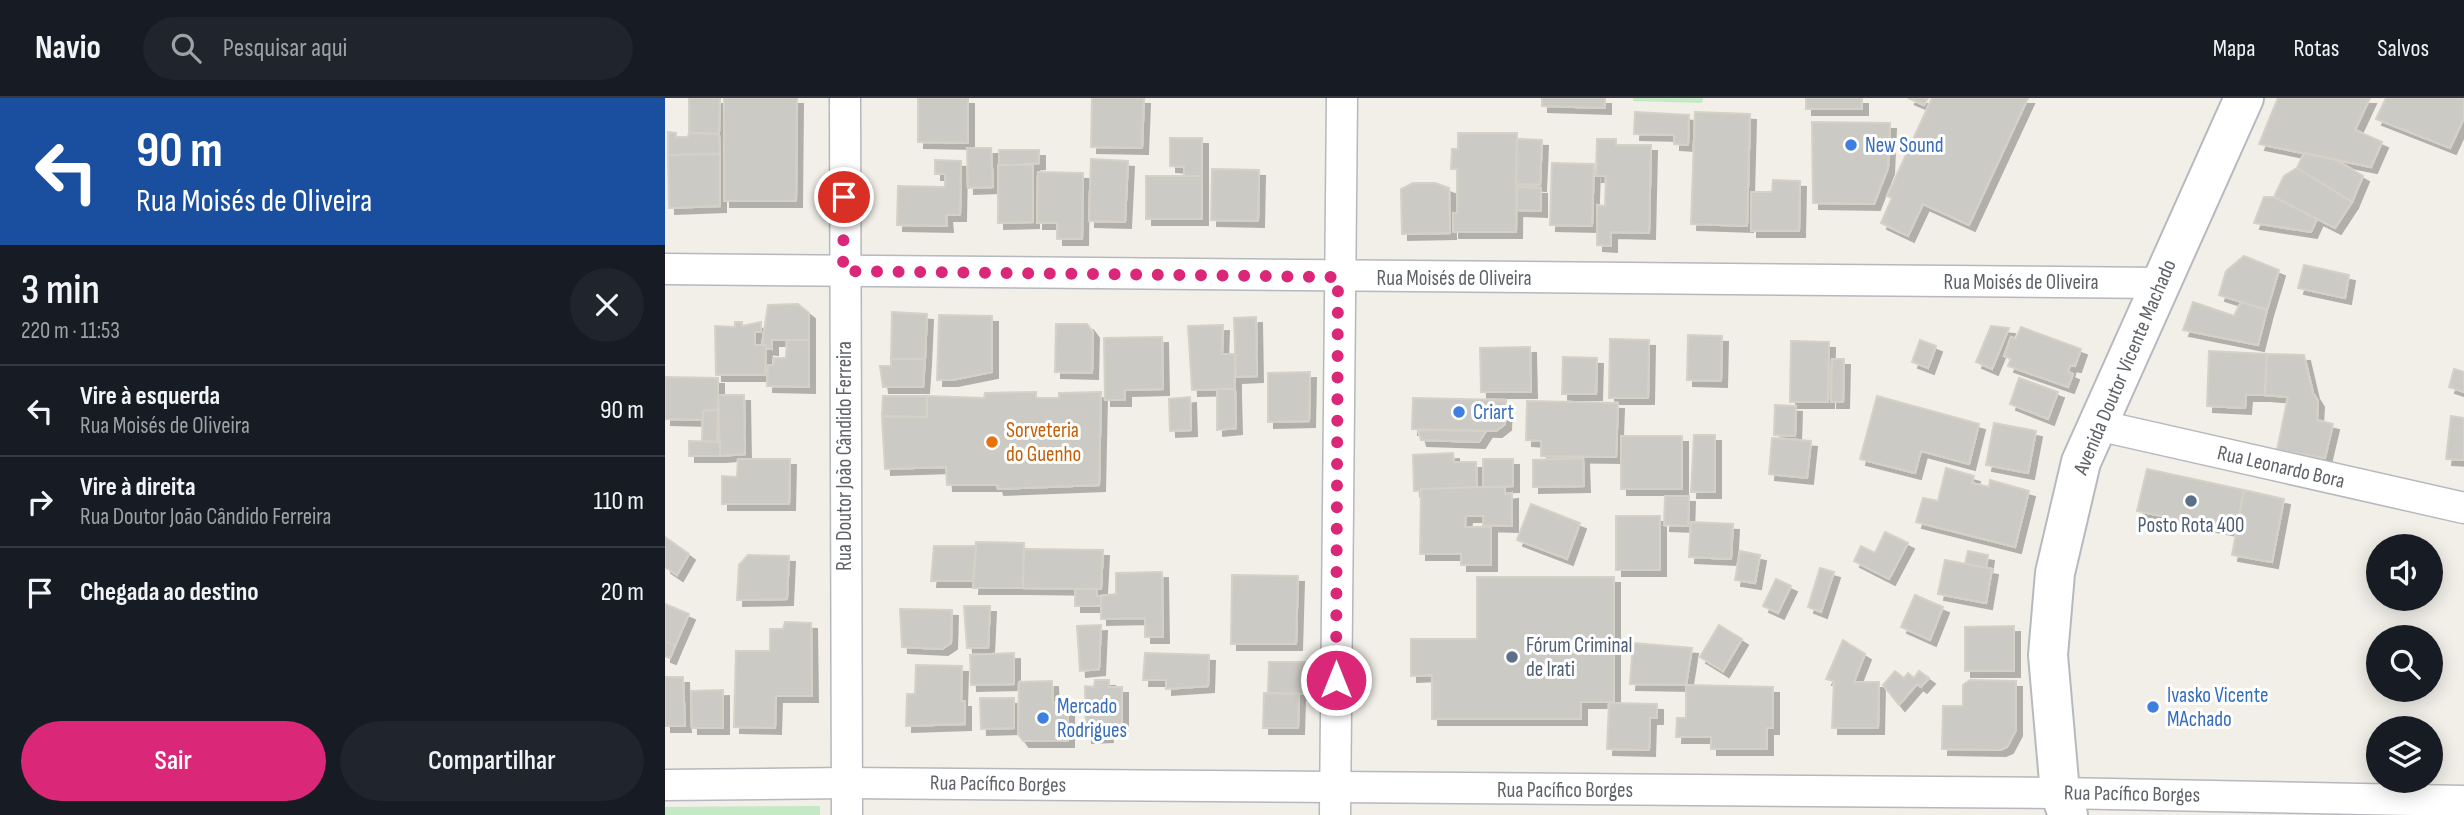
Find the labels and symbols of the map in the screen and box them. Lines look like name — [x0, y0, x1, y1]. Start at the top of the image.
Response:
place label: New Sound — [1865, 133, 1943, 158]
marker: New Sound — [1843, 137, 1859, 153]
pin — [814, 167, 874, 227]
street label: Avenida Doutor Vicente Machado — [2068, 256, 2182, 479]
street label: Rua Moisés de Oliveira — [1376, 266, 1532, 291]
street label: Rua Moisés de Oliveira — [1943, 270, 2099, 295]
street label: Rua Doutor João Cândido Ferreira — [832, 341, 857, 571]
place label: Criart — [1473, 400, 1514, 425]
marker: Criart — [1451, 404, 1467, 420]
place label: Sorveteria do Guenho — [1006, 418, 1081, 467]
marker: Sorveteria do Guenho — [984, 434, 1000, 450]
street label: Rua Leonardo Bora — [2215, 440, 2347, 494]
marker: Posto Rota 400 — [2183, 493, 2199, 509]
place label: Posto Rota 400 — [2138, 513, 2244, 538]
place label: Fórum Criminal de Irati — [1526, 633, 1632, 682]
position arrow — [1299, 643, 1373, 717]
marker: Fórum Criminal de Irati — [1504, 649, 1520, 665]
place label: Ivasko Vicente MAchado — [2167, 683, 2268, 732]
place label: Mercado Rodrigues — [1057, 694, 1127, 743]
marker: Ivasko Vicente MAchado — [2145, 699, 2161, 715]
marker: Mercado Rodrigues — [1035, 710, 1051, 726]
street label: Rua Pacífico Borges — [930, 770, 1066, 798]
street label: Rua Pacífico Borges — [1497, 778, 1633, 803]
street label: Rua Pacífico Borges — [2064, 780, 2200, 808]

